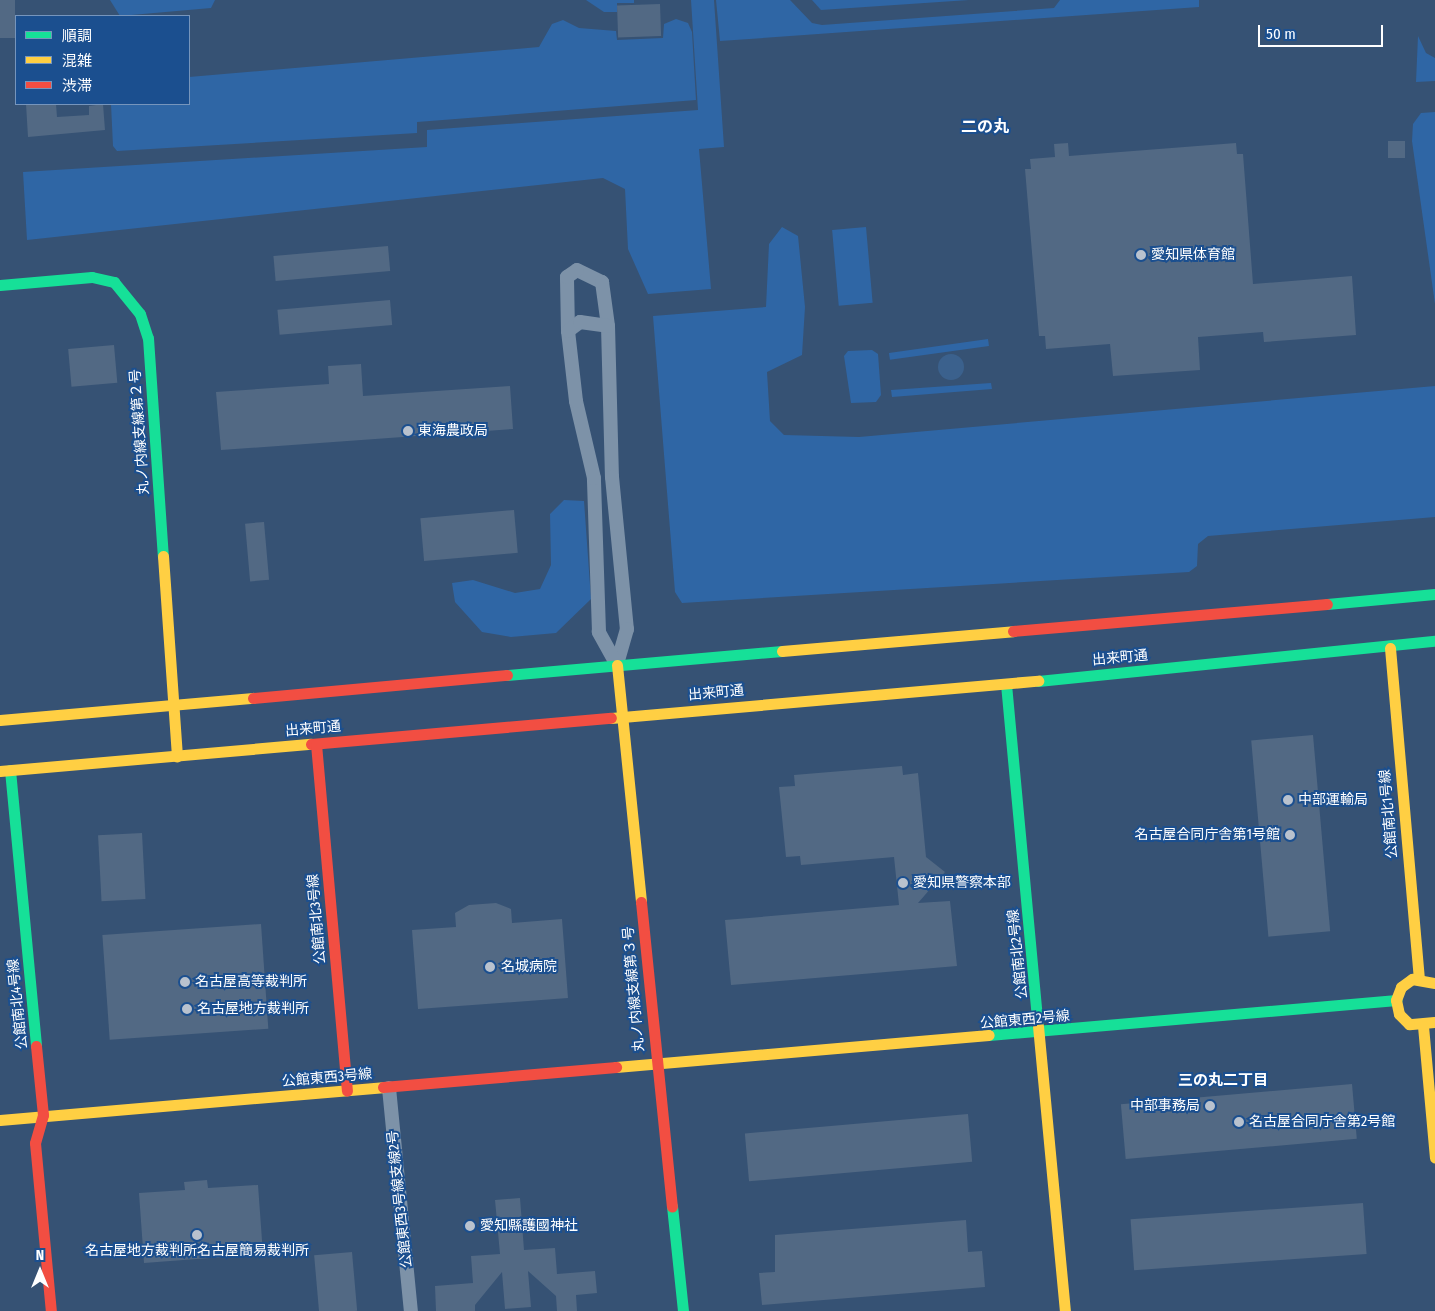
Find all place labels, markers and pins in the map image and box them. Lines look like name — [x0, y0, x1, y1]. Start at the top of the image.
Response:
place label: 愛知県体育館 — [1151, 247, 1235, 263]
marker: 愛知県体育館 — [1135, 249, 1147, 261]
place label: 東海農政局 — [418, 423, 488, 439]
marker: 東海農政局 — [402, 425, 414, 437]
place label: 中部運輸局 — [1298, 792, 1368, 808]
marker: 中部運輸局 — [1282, 794, 1294, 806]
place label: 名古屋合同庁舎第1号館 — [1135, 827, 1280, 843]
marker: 名古屋合同庁舎第1号館 — [1284, 829, 1296, 841]
place label: 愛知県警察本部 — [913, 875, 1011, 891]
marker: 愛知県警察本部 — [897, 877, 909, 889]
place label: 名城病院 — [501, 959, 557, 975]
marker: 名城病院 — [483, 960, 497, 974]
place label: 名古屋高等裁判所 — [195, 974, 307, 990]
marker: 名古屋高等裁判所 — [179, 976, 191, 988]
place label: 名古屋地方裁判所 — [197, 1001, 309, 1017]
marker: 名古屋地方裁判所 — [181, 1003, 193, 1015]
place label: 中部事務局 — [1130, 1098, 1200, 1114]
marker: 中部事務局 — [1204, 1100, 1216, 1112]
place label: 名古屋合同庁舎第2号館 — [1249, 1114, 1395, 1130]
marker: 名古屋合同庁舎第2号館 — [1233, 1116, 1245, 1128]
place label: 愛知縣護國神社 — [480, 1218, 578, 1234]
marker: 愛知縣護國神社 — [464, 1220, 476, 1232]
marker: 名古屋地方裁判所名古屋簡易裁判所 — [191, 1229, 203, 1241]
place label: 名古屋地方裁判所名古屋簡易裁判所 — [85, 1243, 309, 1259]

